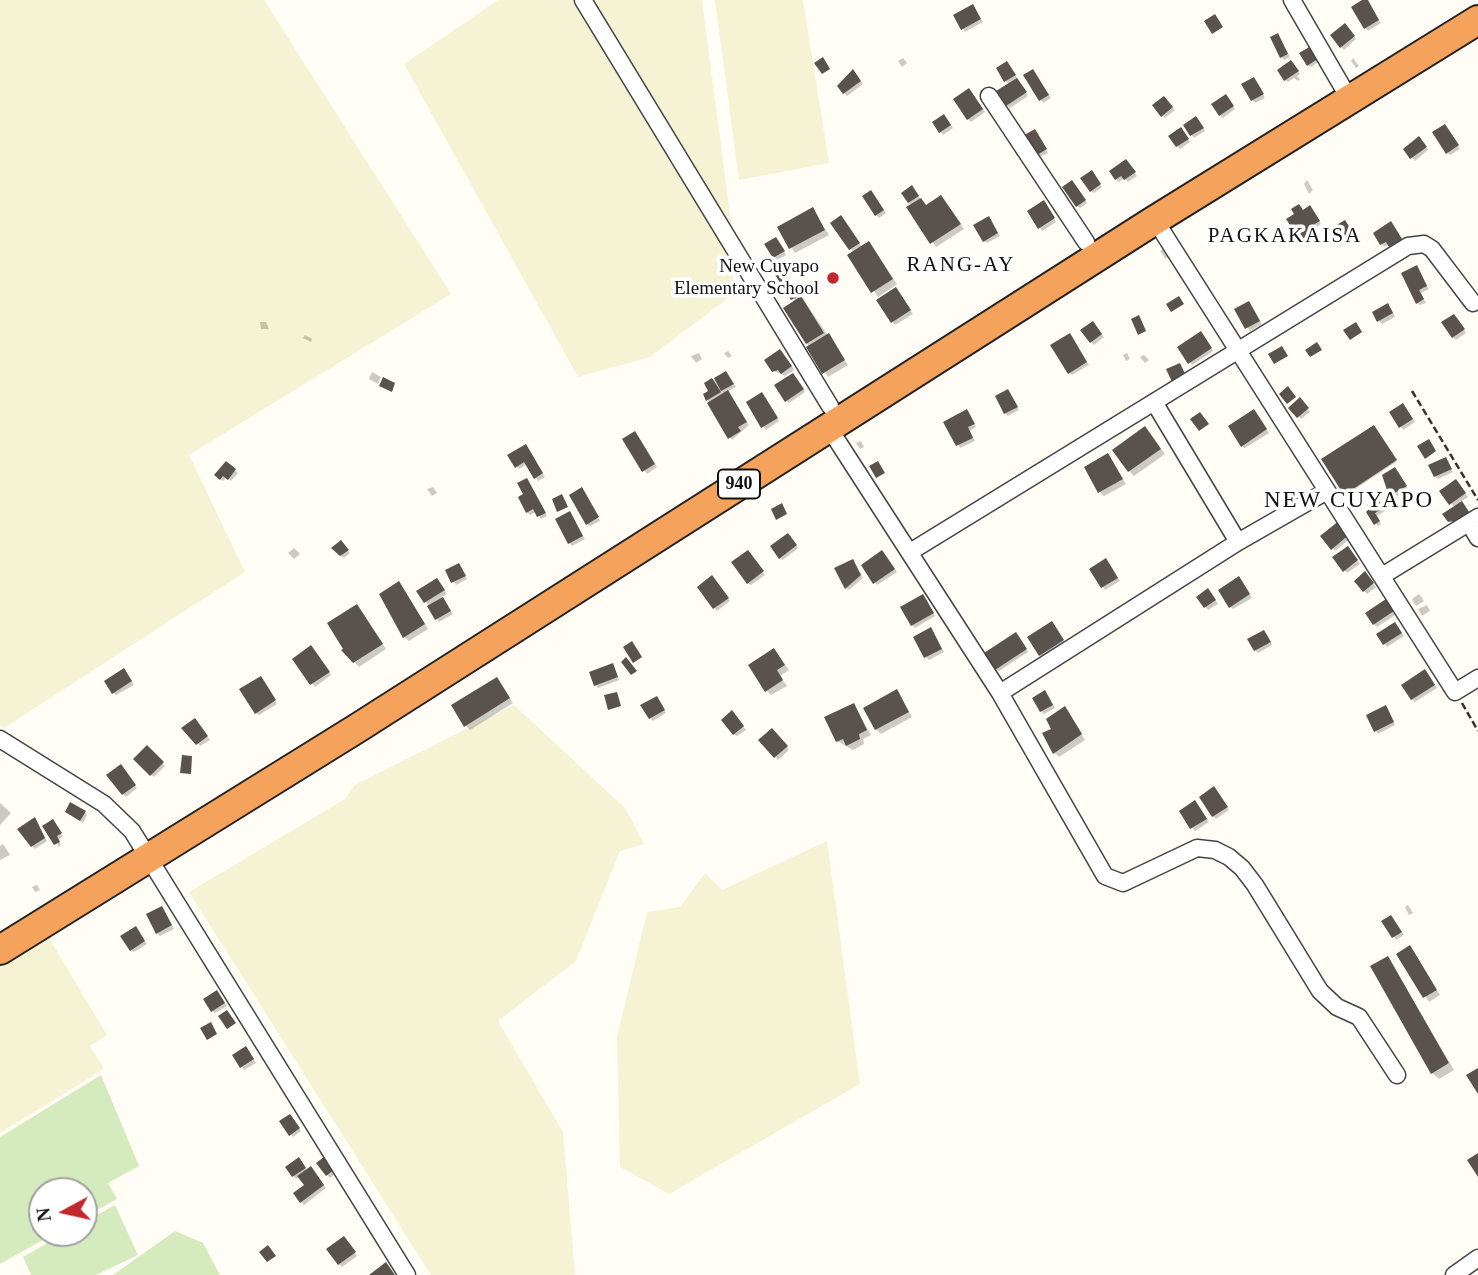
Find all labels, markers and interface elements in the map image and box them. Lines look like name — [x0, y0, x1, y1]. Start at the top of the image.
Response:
district label: PAGKAKAISA — [1209, 223, 1361, 249]
district label: RANG-AY — [907, 252, 1015, 278]
place label: New Cuyapo Elementary School — [674, 256, 819, 300]
marker: New Cuyapo Elementary School — [825, 270, 841, 286]
road number: 940 — [718, 470, 760, 498]
district label: NEW CUYAPO — [1265, 487, 1433, 515]
north arrow — [28, 1177, 98, 1247]
text: N — [32, 1206, 55, 1223]

